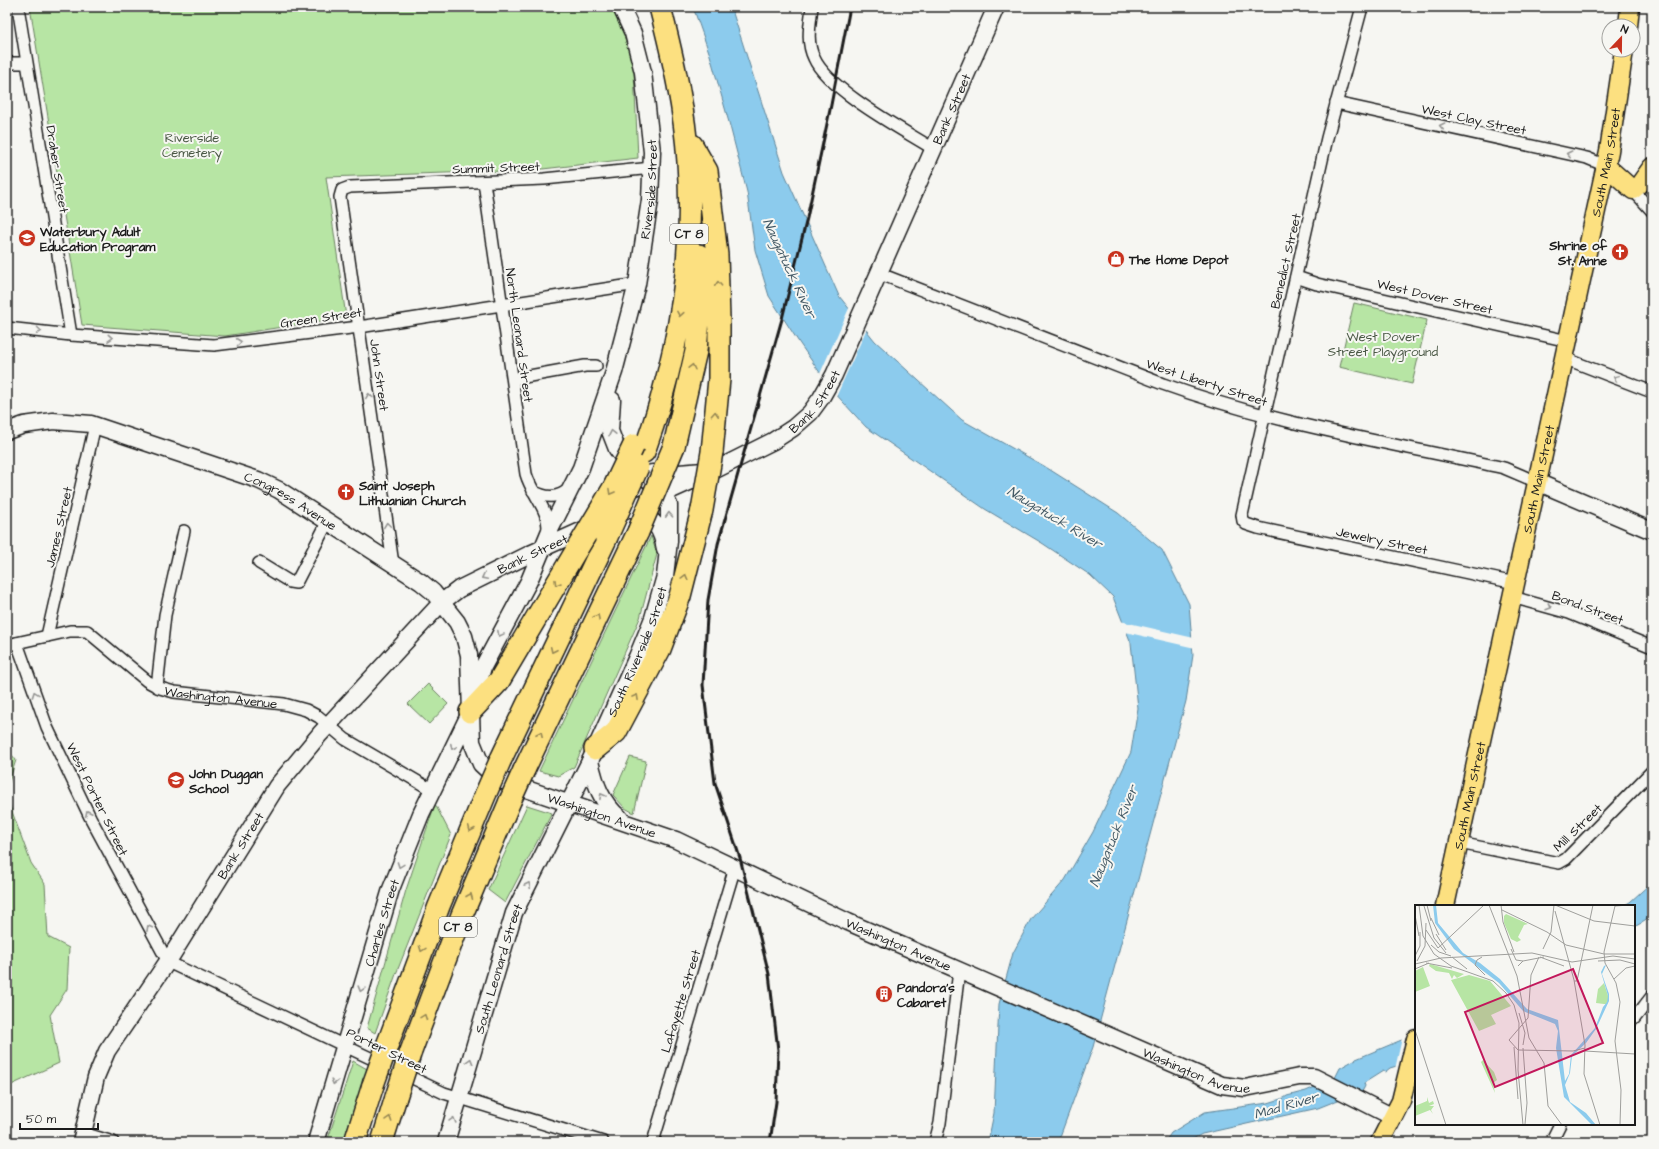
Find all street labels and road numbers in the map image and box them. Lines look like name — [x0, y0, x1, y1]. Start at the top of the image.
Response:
street label: Bank Street — [929, 70, 976, 148]
street label: West Clay Street — [1420, 100, 1528, 141]
street label: South Main Street — [1587, 106, 1625, 218]
street label: Draher Street — [41, 124, 73, 215]
street label: Riverside Street — [636, 138, 662, 240]
street label: Summit Street — [452, 157, 541, 179]
street label: Benedict Street — [1266, 211, 1306, 311]
road number: CT 8 — [670, 224, 708, 244]
street label: North Leonard Street — [501, 267, 537, 404]
street label: West Dover Street — [1375, 275, 1495, 319]
street label: Green Street — [279, 303, 364, 333]
street label: John Street — [365, 338, 393, 413]
street label: West Liberty Street — [1143, 355, 1270, 412]
street label: Bank Street — [785, 367, 845, 438]
street label: South Main Street — [1518, 423, 1559, 535]
street label: Congress Avenue — [242, 468, 340, 535]
street label: James Street — [41, 484, 77, 569]
street label: Jewelry Street — [1334, 522, 1430, 561]
street label: Bank Street — [495, 530, 571, 579]
street label: South Riverside Street — [603, 584, 672, 720]
street label: Bond Street — [1549, 587, 1627, 629]
street label: Washington Avenue — [162, 682, 278, 713]
street label: South Main Street — [1449, 739, 1491, 852]
street label: West Porter Street — [62, 740, 133, 860]
street label: Washington Avenue — [545, 789, 658, 843]
street label: Mill Street — [1549, 799, 1607, 856]
street label: Bank Street — [213, 808, 269, 883]
street label: Charles Street — [361, 876, 404, 969]
street label: South Leonard Street — [471, 900, 528, 1036]
street label: Washington Avenue — [843, 914, 954, 976]
road number: CT 8 — [439, 917, 477, 937]
street label: Lafayette Street — [657, 947, 706, 1055]
street label: Porter Street — [343, 1024, 431, 1079]
street label: Washington Avenue — [1140, 1043, 1252, 1098]

